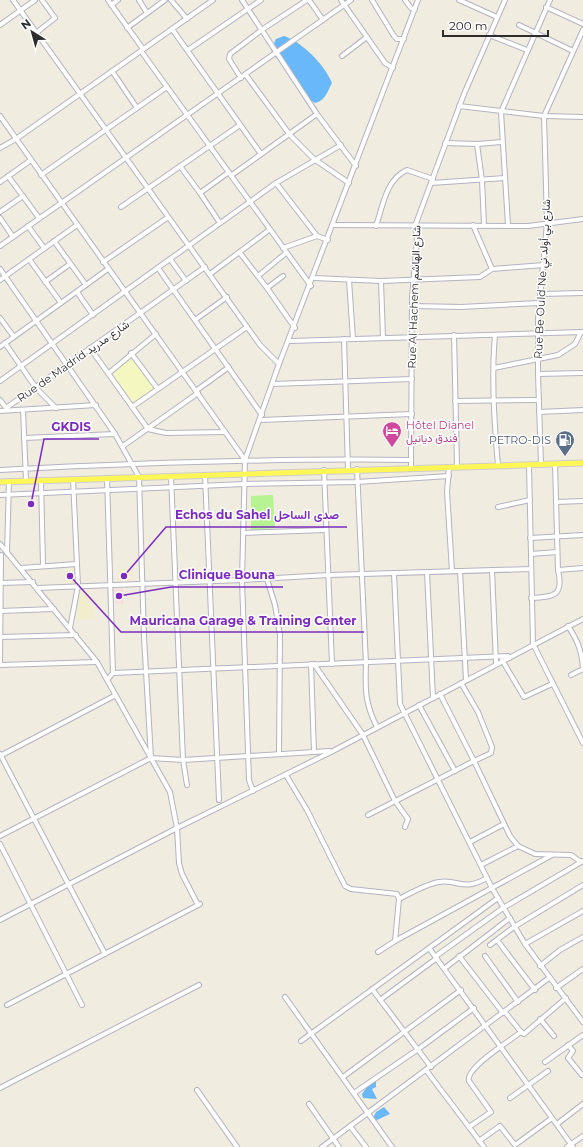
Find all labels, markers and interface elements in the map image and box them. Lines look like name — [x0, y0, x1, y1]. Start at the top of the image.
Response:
north arrow — [12, 12, 52, 52]
scale bar — [443, 12, 548, 38]
text: N — [18, 16, 34, 32]
text: 200 m — [449, 18, 488, 33]
street label: Rue Be Ould Ne شارع بي أولد ني — [531, 198, 556, 359]
street label: Rue Al Hachem شارع الهاشم — [404, 225, 425, 369]
street label: Rue de Madrid شارع مدريد — [14, 317, 133, 406]
callout: GKDIS — [44, 415, 99, 439]
place label: Hôtel Dianel فندق ديانيل — [406, 418, 474, 445]
text: GKDIS — [51, 419, 91, 434]
hotel icon: Hôtel Dianel فندق ديانيل — [381, 420, 403, 448]
fuel station icon: PETRO-DIS — [554, 429, 576, 457]
place label: PETRO-DIS — [489, 433, 551, 447]
callout: Echos du Sahel صدى الساحل — [166, 503, 347, 527]
text: Echos du Sahel صدى الساحل — [175, 507, 339, 522]
callout: Clinique Bouna — [171, 563, 283, 587]
text: Clinique Bouna — [179, 567, 275, 582]
callout: Mauricana Garage & Training Center — [121, 608, 364, 632]
text: Mauricana Garage & Training Center — [130, 613, 356, 628]

